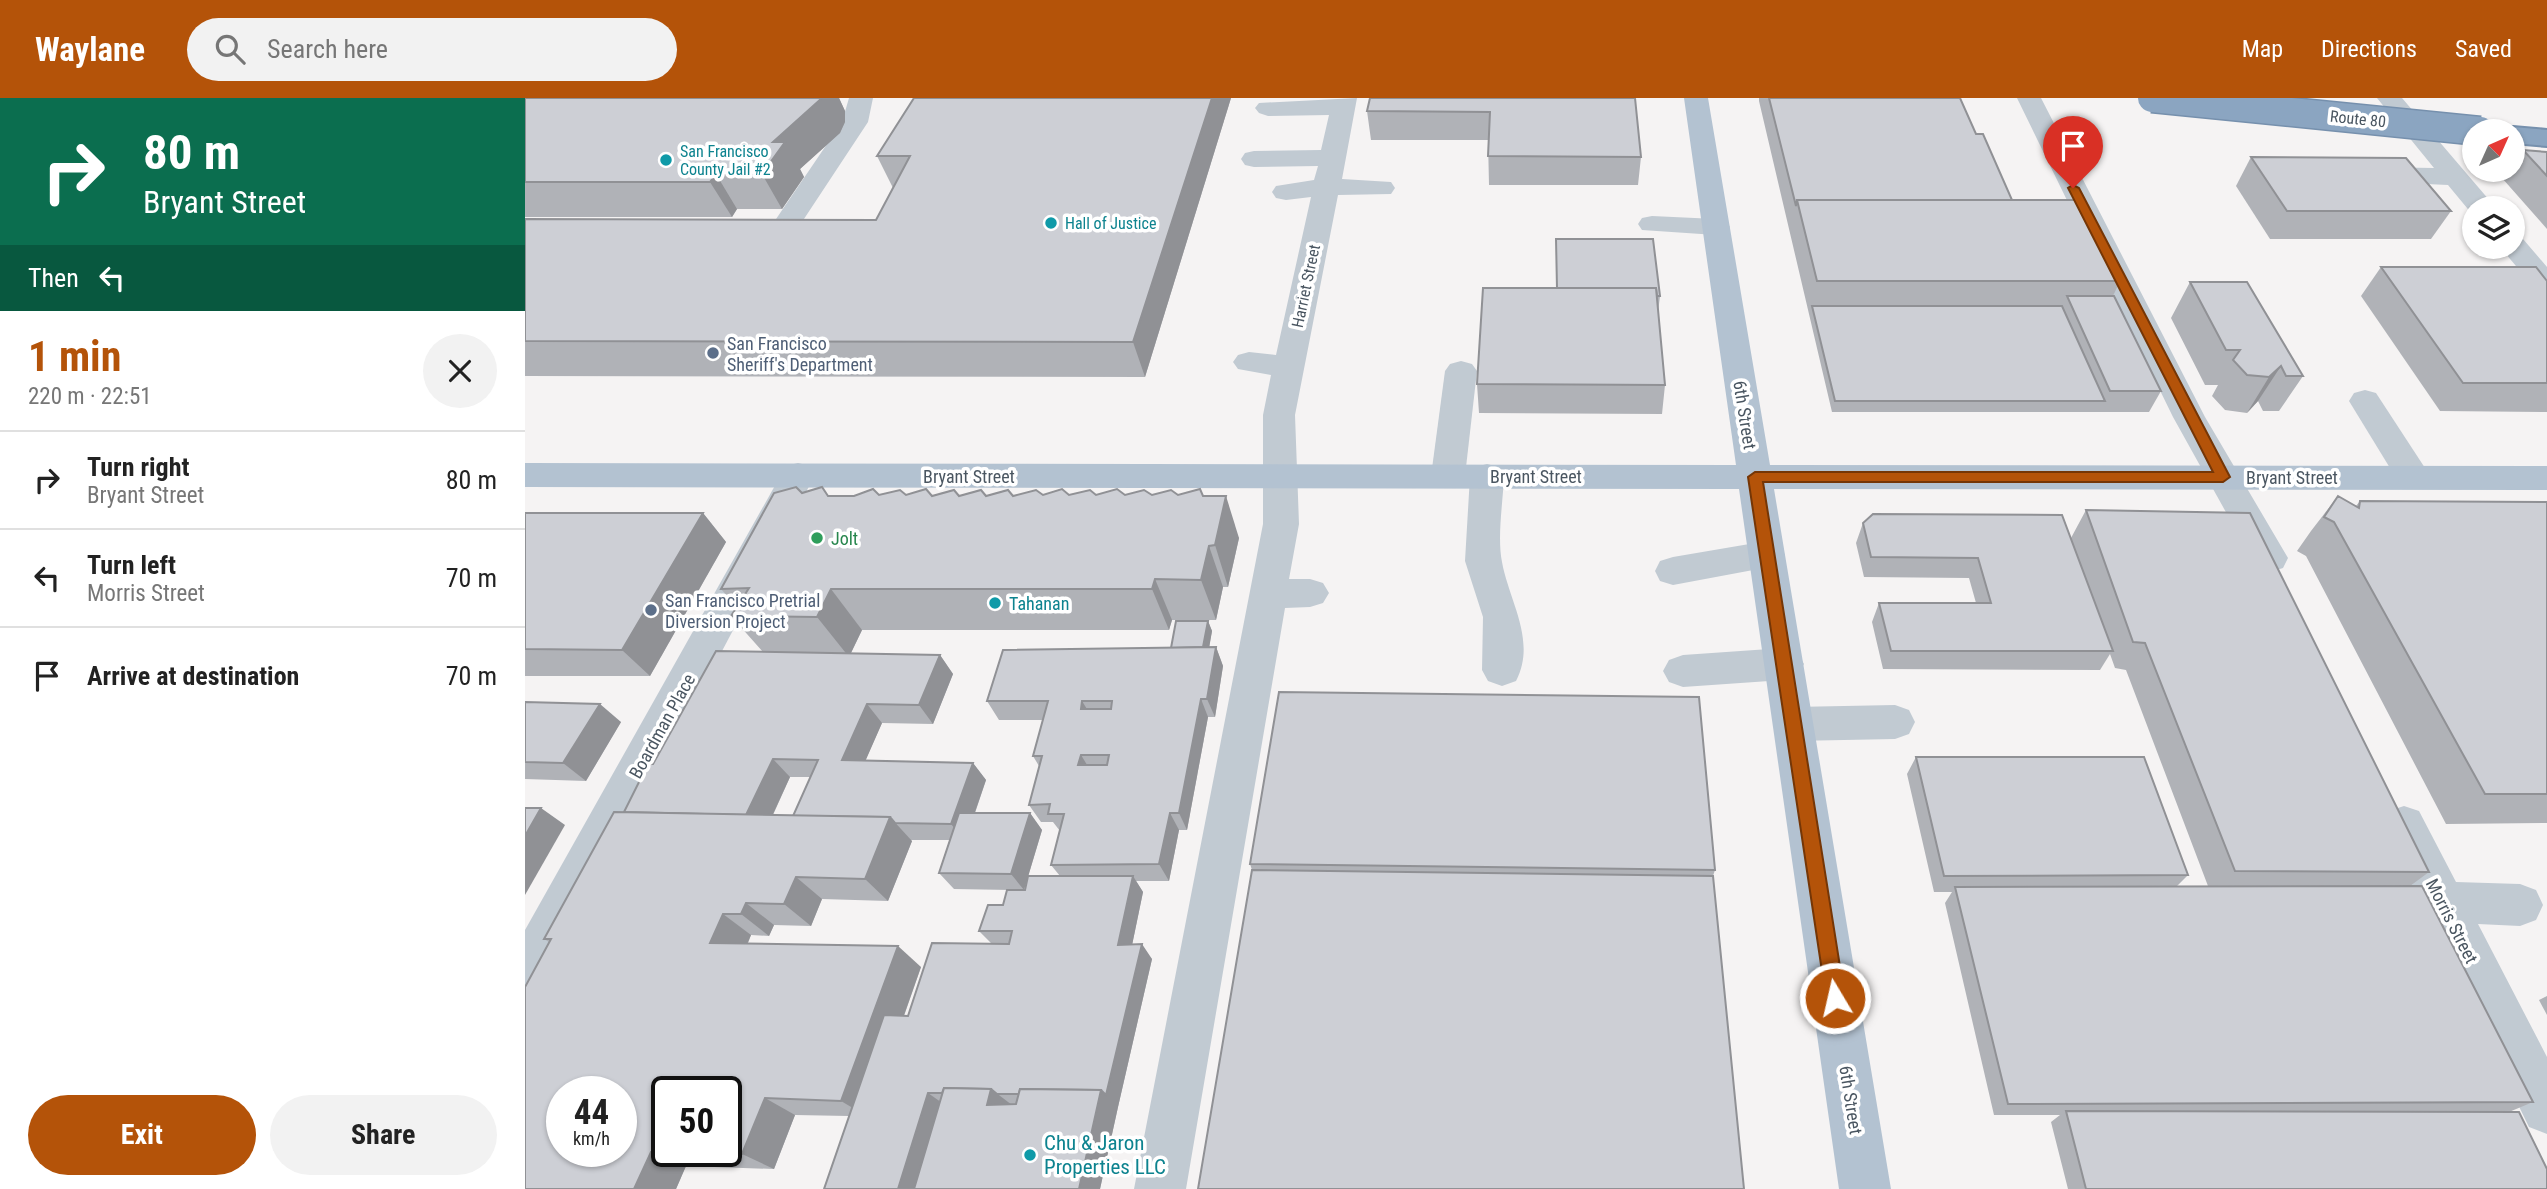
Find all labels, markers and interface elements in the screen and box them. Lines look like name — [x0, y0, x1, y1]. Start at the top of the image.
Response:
search box — [187, 18, 677, 81]
text: Waylane — [35, 30, 145, 69]
icon: search — [211, 30, 249, 68]
text: Search here — [267, 34, 388, 64]
text: Map — [2242, 35, 2283, 63]
text: Directions — [2321, 35, 2417, 63]
text: Saved — [2455, 35, 2512, 63]
street label: Route 80 — [2329, 107, 2387, 131]
pin — [2043, 116, 2103, 188]
north arrow — [2462, 119, 2525, 182]
map controls — [2462, 119, 2525, 259]
text: 80 m — [143, 124, 240, 181]
icon: right — [28, 126, 119, 217]
icon: arrive — [2054, 127, 2092, 165]
place label: San Francisco County Jail #2 — [680, 142, 771, 179]
marker: San Francisco County Jail #2 — [658, 152, 674, 168]
text: Bryant Street — [143, 183, 306, 221]
button: layers — [2462, 196, 2525, 259]
place label: Hall of Justice — [1065, 214, 1156, 233]
marker: Hall of Justice — [1043, 215, 1059, 231]
street label: Harriet Street — [1288, 242, 1324, 329]
icon: left — [93, 259, 131, 297]
text: Then — [28, 263, 79, 293]
text: 1 min — [28, 332, 121, 381]
place label: San Francisco Sheriff's Department — [727, 333, 873, 375]
button: close — [423, 334, 497, 408]
marker: San Francisco Sheriff's Department — [705, 345, 721, 361]
street label: 6th Street — [1729, 379, 1761, 451]
text: 220 m · 22:51 — [28, 383, 152, 410]
text: Turn right — [87, 452, 189, 482]
icon: right — [28, 461, 66, 499]
text: 80 m — [446, 465, 497, 495]
street label: Bryant Street — [923, 466, 1015, 487]
street label: Bryant Street — [1490, 466, 1582, 487]
street label: Bryant Street — [2246, 467, 2338, 488]
text: Bryant Street — [87, 482, 204, 509]
place label: Jolt — [831, 528, 858, 549]
marker: Jolt — [809, 530, 825, 546]
text: Turn left — [87, 550, 176, 580]
icon: left — [28, 559, 66, 597]
text: 70 m — [446, 563, 497, 593]
text: Morris Street — [87, 580, 205, 607]
place label: San Francisco Pretrial Diversion Project — [665, 590, 820, 632]
place label: Tahanan — [1009, 593, 1069, 614]
marker: Tahanan — [987, 595, 1003, 611]
marker: San Francisco Pretrial Diversion Project — [643, 602, 659, 618]
icon: arrive — [28, 657, 66, 695]
text: Arrive at destination — [87, 661, 299, 691]
text: 70 m — [446, 661, 497, 691]
street label: Boardman Place — [625, 670, 699, 782]
street label: Morris Street — [2422, 875, 2482, 967]
position arrow — [1798, 961, 1872, 1035]
street label: 6th Street — [1835, 1064, 1867, 1136]
speed limit sign: 50 — [651, 1076, 742, 1167]
text: 44 — [574, 1092, 609, 1133]
button: Exit — [28, 1095, 256, 1175]
button: Share — [270, 1095, 497, 1175]
text: km/h — [573, 1128, 610, 1149]
place label: Chu & Jaron Properties LLC — [1044, 1131, 1166, 1179]
marker: Chu & Jaron Properties LLC — [1022, 1147, 1038, 1163]

